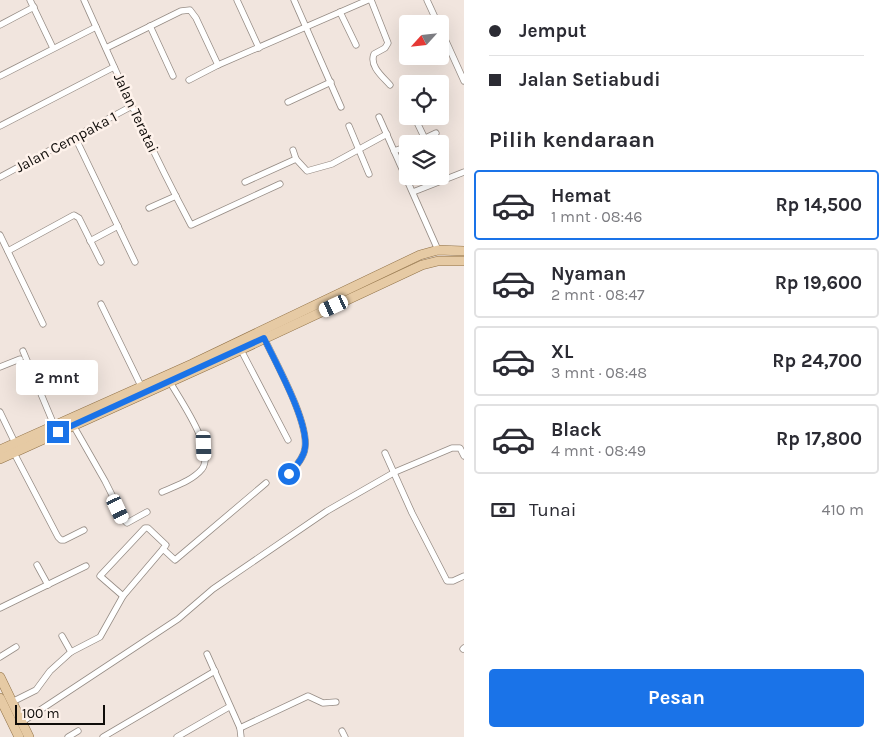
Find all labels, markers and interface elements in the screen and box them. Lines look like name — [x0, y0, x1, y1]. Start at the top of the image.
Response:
north arrow — [399, 15, 449, 65]
map controls — [399, 15, 449, 185]
text: Jemput — [519, 20, 587, 42]
text: Jalan Setiabudi — [519, 69, 661, 91]
street label: Jalan Teratai — [110, 70, 162, 156]
button: locate — [399, 75, 449, 125]
street label: Jalan Cempaka 1 — [12, 108, 120, 176]
text: Pilih kendaraan — [489, 127, 655, 153]
button: layers — [399, 135, 449, 185]
icon: car — [491, 183, 536, 228]
text: Hemat — [551, 185, 611, 207]
text: Rp 14,500 — [775, 194, 862, 216]
text: 1 mnt · 08:46 — [551, 207, 642, 226]
icon: car — [491, 261, 536, 306]
text: Nyaman — [551, 263, 626, 285]
text: Rp 19,600 — [775, 272, 862, 294]
text: 2 mnt · 08:47 — [551, 285, 645, 304]
car — [317, 293, 350, 319]
icon: car — [491, 339, 536, 384]
text: XL — [551, 341, 573, 363]
text: Rp 24,700 — [772, 350, 862, 372]
callout: 2 mnt — [17, 360, 99, 394]
text: 3 mnt · 08:48 — [551, 363, 647, 382]
text: 2 mnt — [34, 368, 80, 387]
icon: car — [491, 417, 536, 462]
text: Black — [551, 419, 602, 441]
route end — [47, 421, 69, 443]
text: Rp 17,800 — [776, 428, 862, 450]
car — [195, 431, 212, 461]
text: 4 mnt · 08:49 — [551, 441, 646, 460]
route start — [278, 463, 300, 485]
car — [104, 492, 131, 526]
icon: cash — [489, 496, 517, 524]
text: Tunai — [529, 499, 576, 521]
text: 410 m — [822, 500, 864, 519]
button: Pesan — [489, 669, 864, 727]
scale bar — [15, 702, 105, 725]
text: 100 m — [22, 705, 60, 722]

